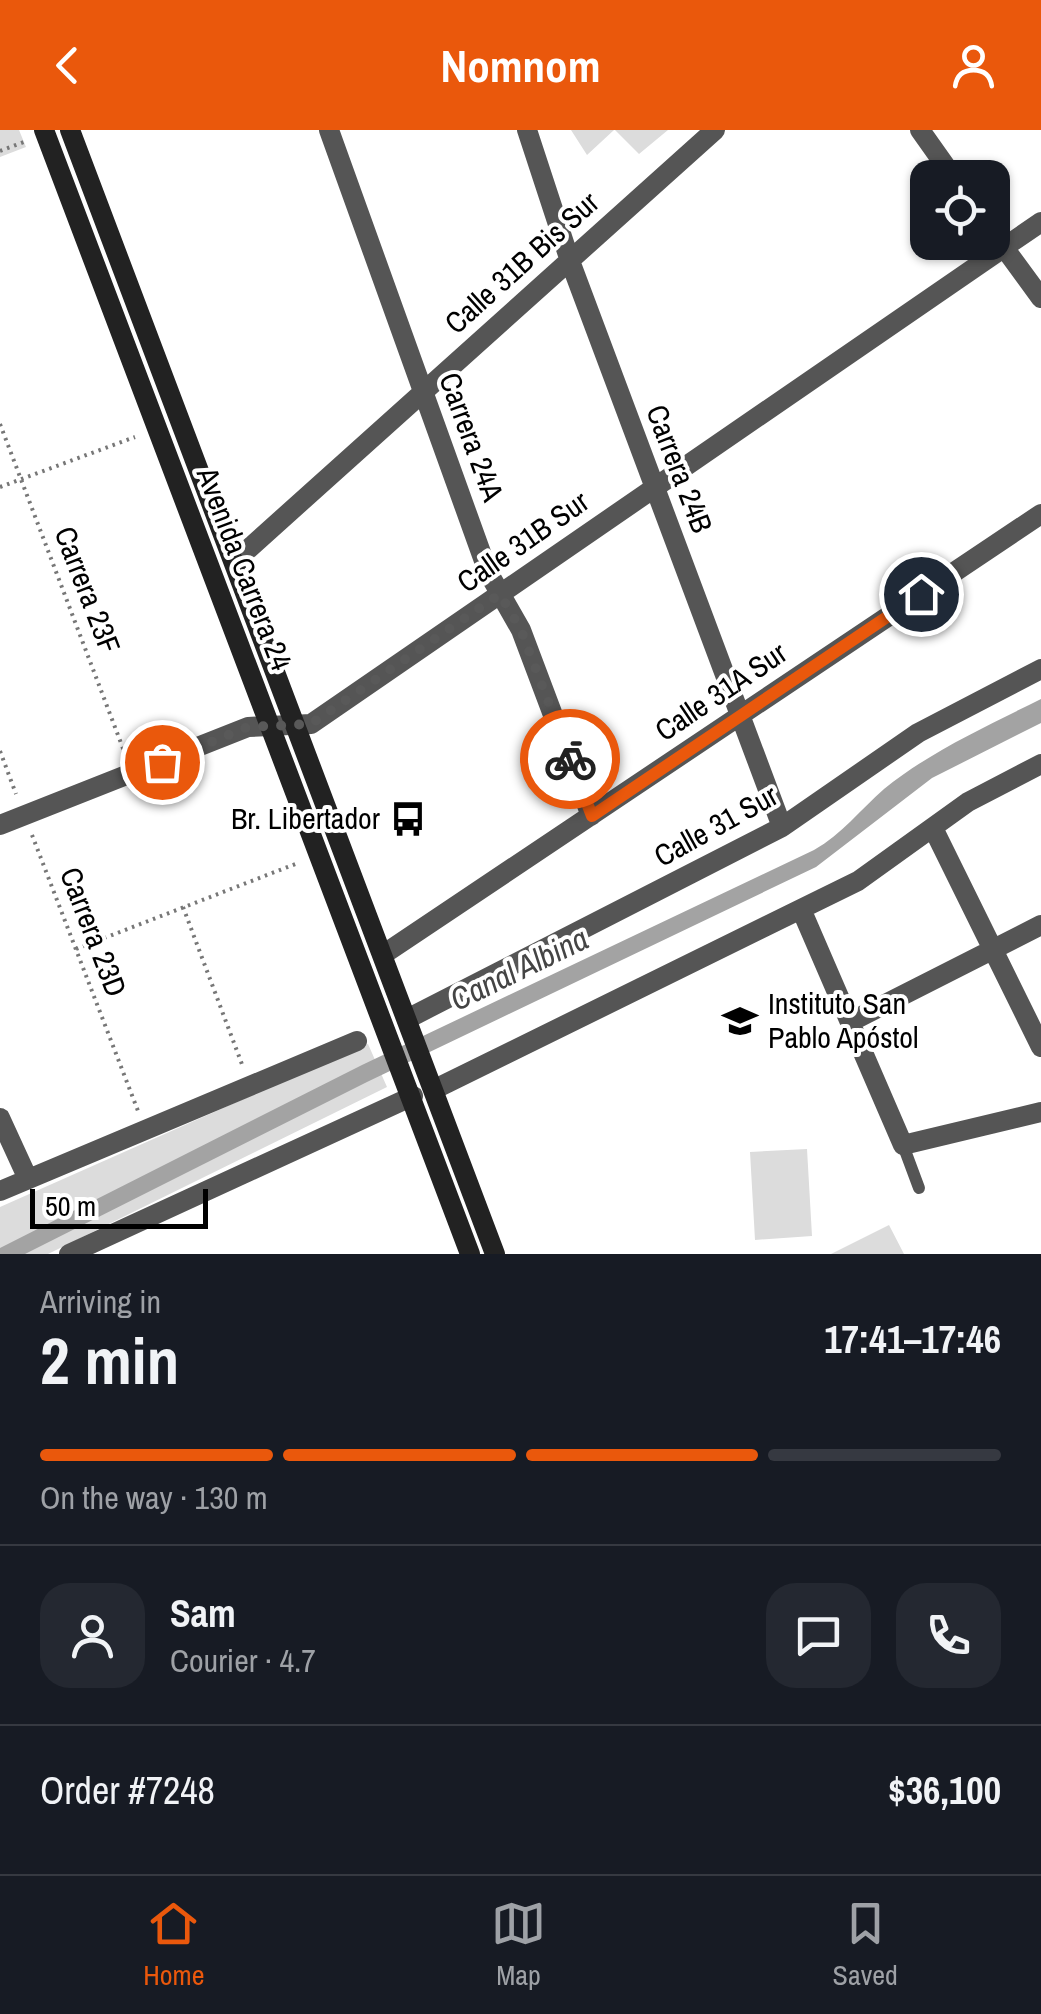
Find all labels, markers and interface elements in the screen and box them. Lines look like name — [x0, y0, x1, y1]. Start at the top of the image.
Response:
text: Nomnom — [441, 35, 600, 96]
icon: back — [40, 38, 95, 93]
icon: person — [946, 38, 1001, 93]
map controls — [910, 160, 1010, 260]
button: locate — [910, 160, 1010, 260]
street label: Calle 31B Bis Sur — [436, 182, 607, 342]
street label: Carrera 24A — [430, 367, 514, 507]
street label: Carrera 24B — [637, 399, 723, 538]
street label: Avenida Carrera 24 — [188, 461, 302, 676]
street label: Calle 31B Sur — [449, 481, 597, 601]
street label: Carrera 23F — [46, 521, 130, 659]
pin — [879, 552, 964, 637]
icon: home — [894, 567, 949, 622]
street label: Calle 31A Sur — [647, 632, 795, 750]
courier — [520, 709, 620, 809]
pin — [120, 720, 205, 805]
icon: bike — [543, 732, 598, 787]
icon: bag — [135, 735, 190, 790]
street label: Calle 31 Sur — [647, 774, 785, 875]
place label: Br. Libertador — [231, 798, 381, 838]
bus stop icon: Br. Libertador — [389, 800, 427, 838]
street label: Carrera 23D — [51, 861, 137, 1002]
water label: Canal Albina — [443, 917, 595, 1020]
place label: Instituto San Pablo Apóstol — [768, 983, 918, 1057]
school or university icon: Instituto San Pablo Apóstol — [721, 1002, 759, 1040]
scale bar — [30, 1184, 208, 1228]
text: 50 m — [45, 1187, 96, 1225]
text: Arriving in — [40, 1280, 161, 1323]
text: 17:41–17:46 — [824, 1314, 1001, 1365]
text: 2 min — [40, 1317, 179, 1404]
text: On the way · 130 m — [40, 1476, 268, 1519]
button: person — [40, 1583, 145, 1688]
button: chat — [766, 1583, 871, 1688]
button: phone — [896, 1583, 1001, 1688]
text: Sam — [170, 1588, 236, 1639]
text: Courier · 4.7 — [170, 1639, 316, 1682]
text: Order #7248 — [40, 1765, 215, 1816]
text: $36,100 — [888, 1765, 1001, 1816]
tab: Home — [143, 1896, 205, 1994]
tab: Map — [491, 1896, 546, 1994]
tab: Saved — [833, 1896, 898, 1994]

